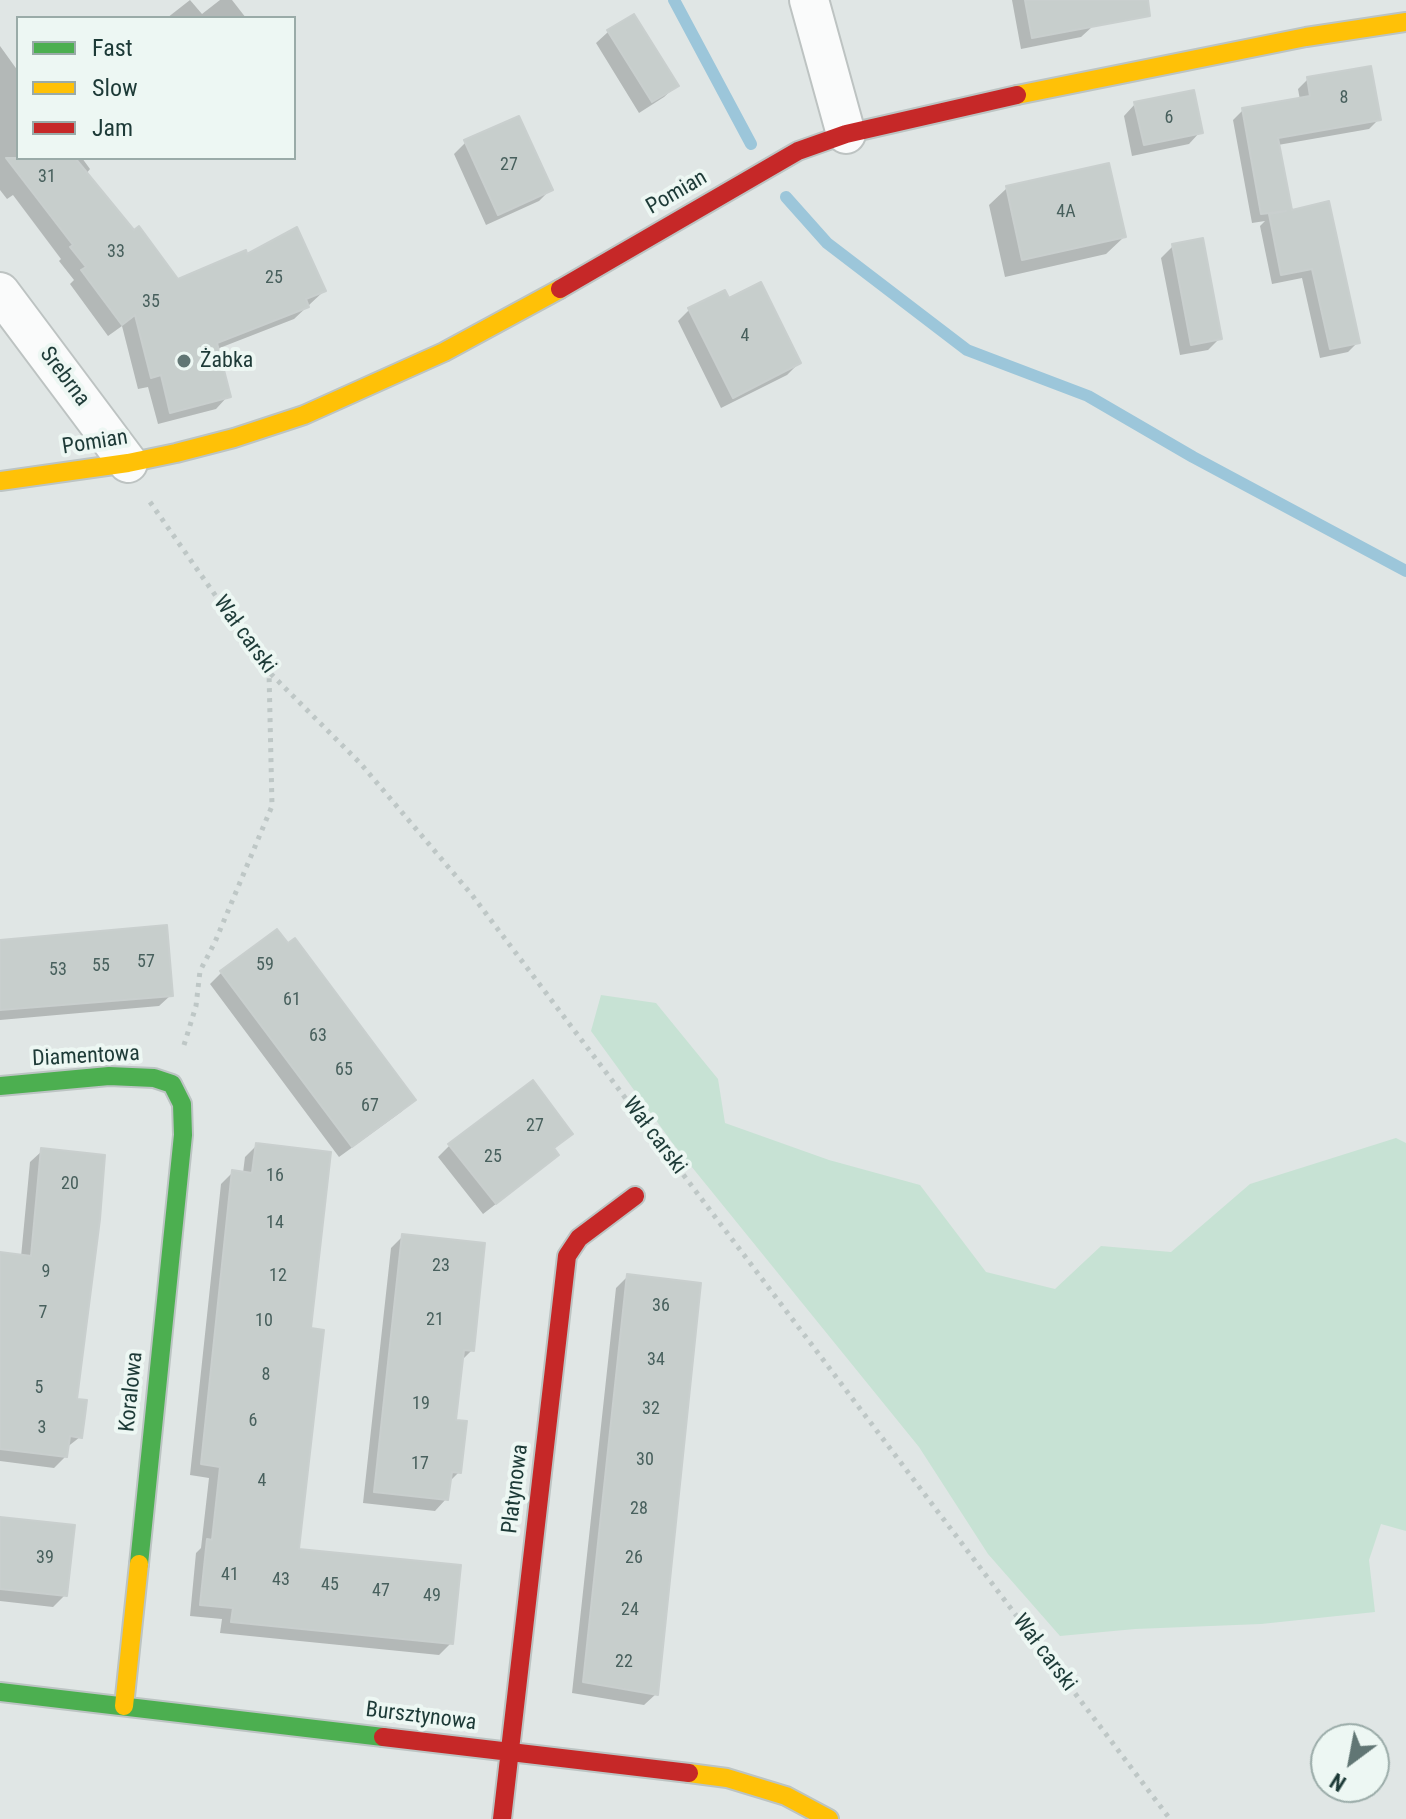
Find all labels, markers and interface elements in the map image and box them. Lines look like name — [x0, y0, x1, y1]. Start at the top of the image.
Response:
legend — [16, 16, 296, 160]
text: Fast — [92, 34, 133, 62]
text: Slow — [92, 74, 138, 102]
house number: 8 — [1340, 87, 1348, 109]
house number: 6 — [1165, 107, 1173, 129]
text: Jam — [92, 114, 133, 142]
house number: 27 — [500, 154, 518, 176]
street label: Pomian — [642, 165, 712, 221]
house number: 31 — [38, 166, 56, 188]
house number: 4A — [1056, 201, 1076, 223]
house number: 33 — [107, 241, 125, 263]
house number: 25 — [265, 267, 283, 289]
house number: 35 — [142, 291, 160, 313]
house number: 4 — [741, 325, 749, 347]
street label: Srebrna — [33, 342, 95, 412]
place label: Żabka — [200, 348, 253, 374]
marker: Żabka — [175, 352, 193, 370]
street label: Pomian — [60, 425, 130, 461]
street label: Wał carski — [207, 591, 281, 679]
house number: 57 — [137, 951, 155, 973]
house number: 59 — [256, 954, 274, 976]
house number: 55 — [92, 955, 110, 977]
house number: 53 — [49, 959, 67, 981]
house number: 61 — [283, 989, 301, 1011]
house number: 63 — [309, 1025, 327, 1047]
street label: Diamentowa — [31, 1041, 141, 1073]
house number: 65 — [335, 1059, 353, 1081]
street label: Wał carski — [616, 1092, 692, 1180]
house number: 67 — [361, 1095, 379, 1117]
house number: 27 — [526, 1115, 544, 1137]
house number: 25 — [484, 1146, 502, 1168]
house number: 16 — [266, 1165, 284, 1187]
house number: 20 — [61, 1173, 79, 1195]
house number: 14 — [266, 1212, 284, 1234]
house number: 23 — [432, 1255, 450, 1277]
house number: 9 — [42, 1261, 50, 1283]
house number: 12 — [269, 1265, 287, 1287]
house number: 36 — [652, 1295, 670, 1317]
house number: 7 — [39, 1302, 47, 1324]
house number: 21 — [426, 1309, 444, 1331]
house number: 10 — [255, 1310, 273, 1332]
house number: 34 — [647, 1349, 665, 1371]
street label: Koralowa — [115, 1351, 149, 1433]
house number: 8 — [262, 1364, 270, 1386]
house number: 5 — [35, 1377, 43, 1399]
house number: 19 — [412, 1393, 430, 1415]
house number: 32 — [642, 1398, 660, 1420]
house number: 6 — [249, 1410, 257, 1432]
house number: 3 — [38, 1417, 46, 1439]
street label: Platynowa — [497, 1443, 535, 1535]
house number: 30 — [636, 1449, 654, 1471]
house number: 17 — [411, 1453, 429, 1475]
house number: 4 — [258, 1470, 266, 1492]
house number: 28 — [630, 1498, 648, 1520]
house number: 39 — [36, 1547, 54, 1569]
house number: 26 — [625, 1547, 643, 1569]
house number: 41 — [221, 1564, 239, 1586]
house number: 43 — [272, 1569, 290, 1591]
house number: 45 — [321, 1574, 339, 1596]
house number: 47 — [372, 1580, 390, 1602]
house number: 49 — [423, 1585, 441, 1607]
house number: 24 — [621, 1599, 639, 1621]
street label: Wał carski — [1006, 1609, 1082, 1697]
house number: 22 — [615, 1651, 633, 1673]
street label: Bursztynowa — [364, 1697, 478, 1737]
north arrow — [1310, 1723, 1390, 1803]
text: N — [1326, 1768, 1350, 1796]

